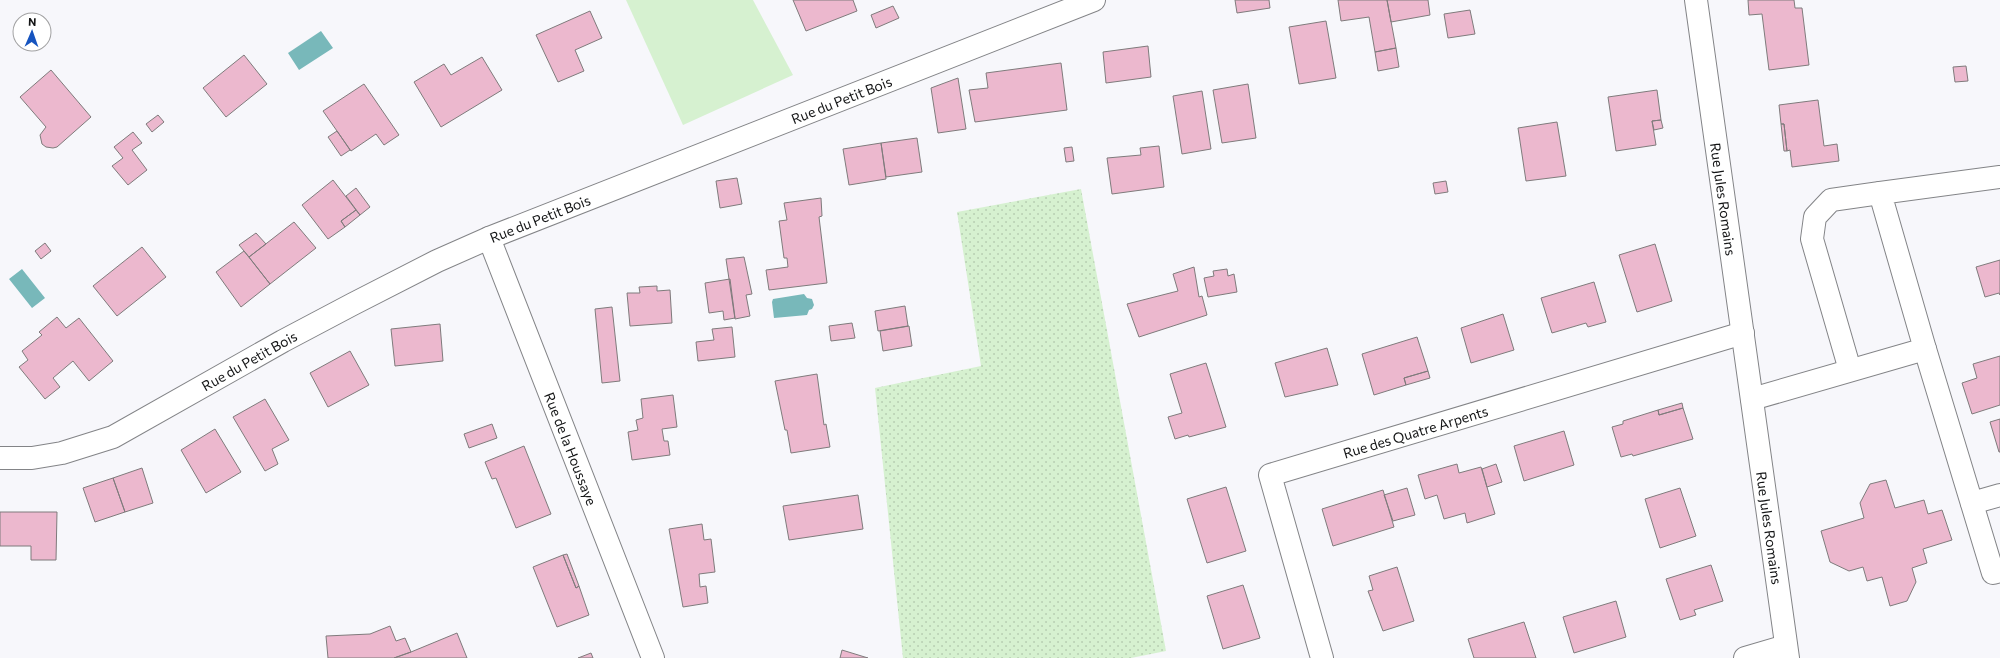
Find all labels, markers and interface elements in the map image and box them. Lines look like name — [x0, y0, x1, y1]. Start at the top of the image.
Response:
north arrow — [12, 12, 52, 52]
text: N — [28, 15, 37, 28]
street label: Rue du Petit Bois — [788, 72, 894, 127]
street label: Rue Jules Romains — [1708, 141, 1740, 257]
street label: Rue du Petit Bois — [487, 191, 593, 246]
street label: Rue du Petit Bois — [198, 327, 300, 394]
street label: Rue de la Houssaye — [541, 390, 601, 507]
street label: Rue des Quatre Arpents — [1341, 402, 1490, 461]
street label: Rue Jules Romains — [1753, 470, 1786, 585]

